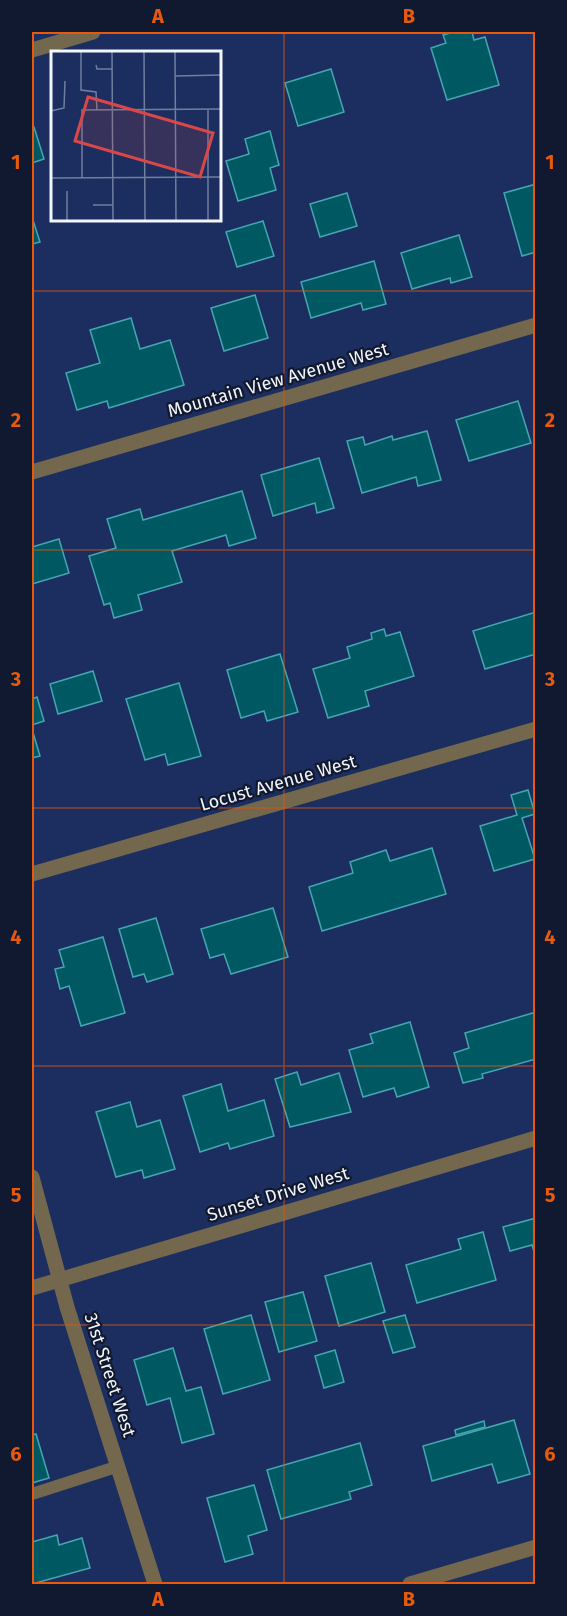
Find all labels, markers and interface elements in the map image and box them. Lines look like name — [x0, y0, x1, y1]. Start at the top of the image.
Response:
text: A — [151, 4, 165, 28]
text: B — [403, 4, 415, 28]
inset map — [51, 51, 220, 220]
text: 1 — [11, 150, 21, 174]
text: 1 — [545, 150, 555, 174]
street label: Mountain View Avenue West — [165, 338, 391, 422]
text: 2 — [11, 408, 21, 432]
text: 2 — [545, 408, 555, 432]
text: 3 — [10, 667, 21, 691]
text: 3 — [544, 667, 555, 691]
street label: Locust Avenue West — [197, 750, 359, 816]
text: 4 — [10, 925, 22, 949]
text: 4 — [544, 925, 556, 949]
street label: Sunset Drive West — [205, 1162, 352, 1226]
text: 5 — [11, 1183, 22, 1207]
text: 5 — [545, 1183, 556, 1207]
street label: 31st Street West — [80, 1310, 141, 1440]
text: 6 — [10, 1442, 22, 1466]
text: 6 — [544, 1442, 556, 1466]
text: A — [151, 1587, 165, 1611]
text: B — [403, 1587, 415, 1611]

